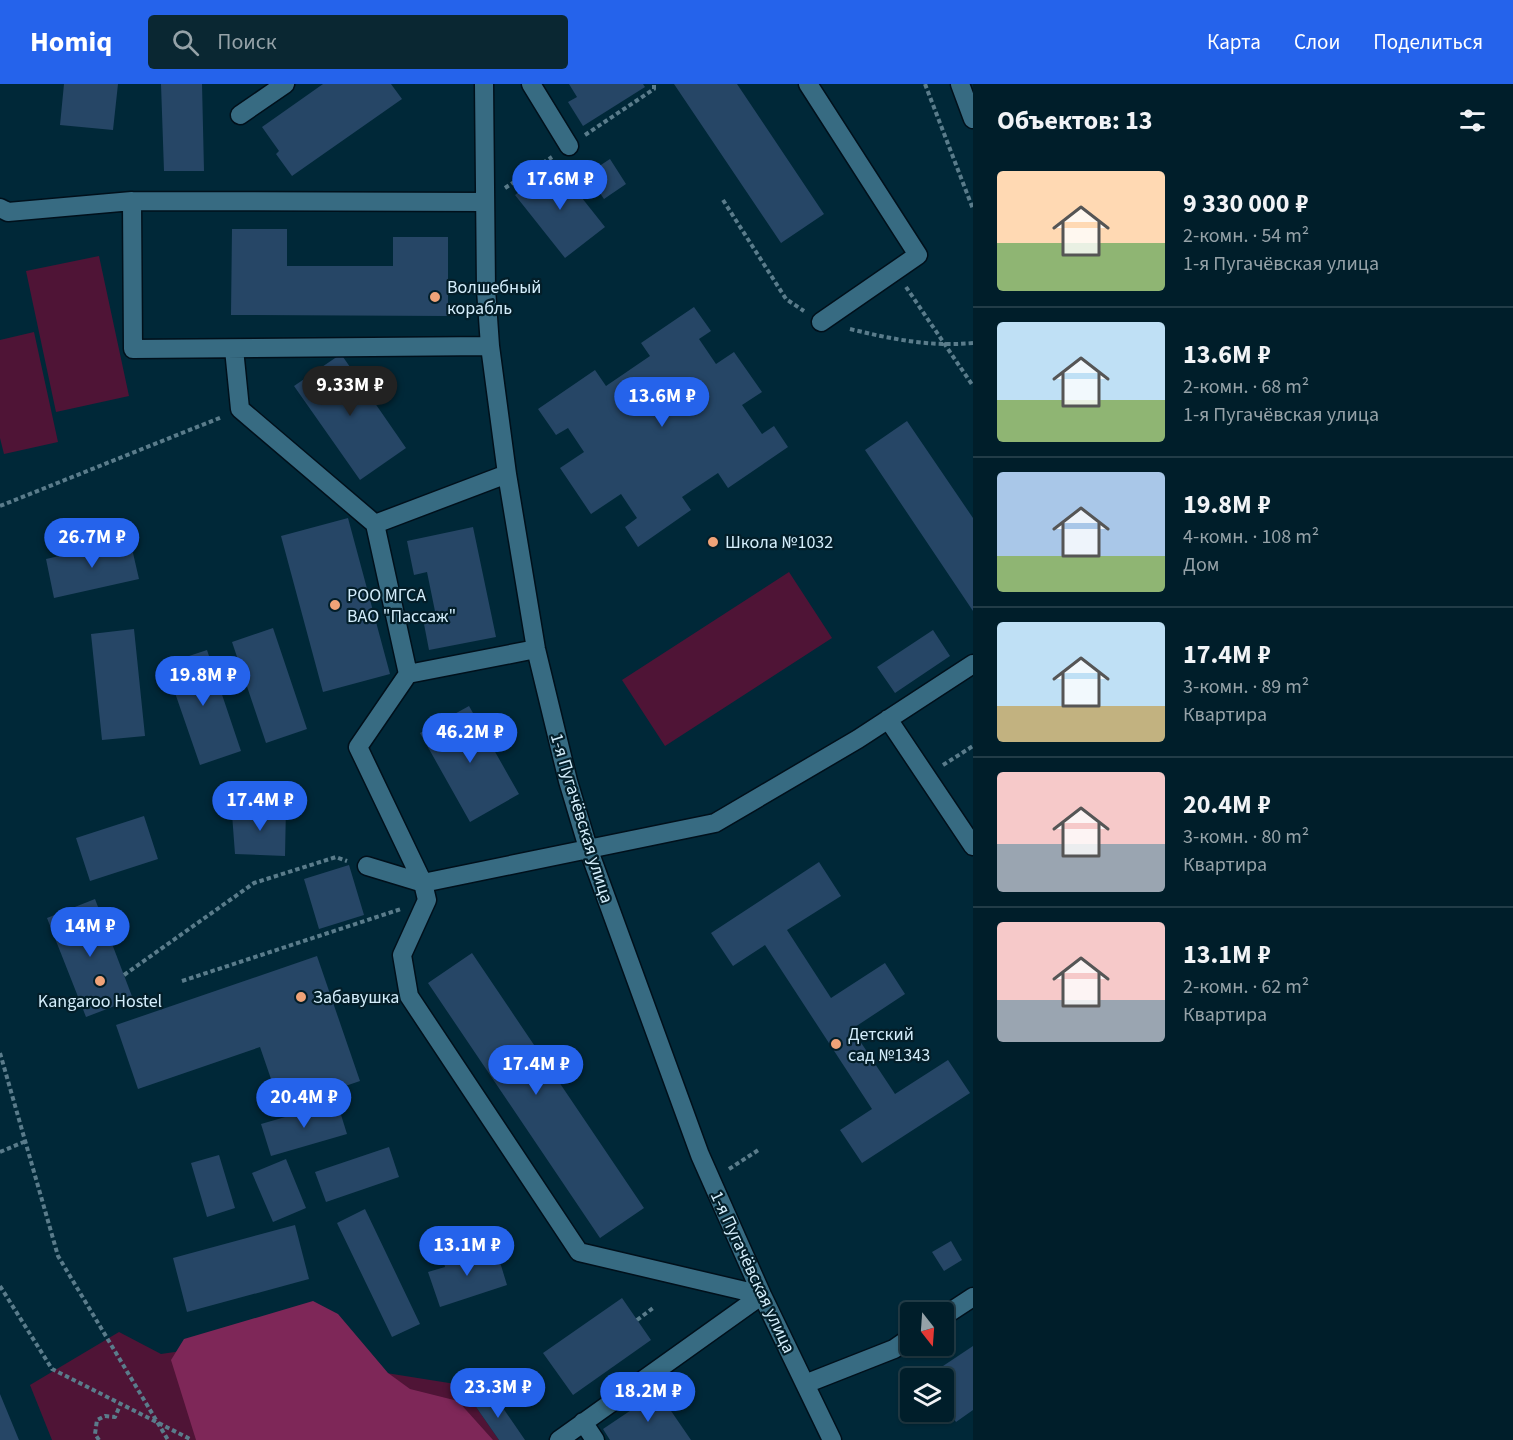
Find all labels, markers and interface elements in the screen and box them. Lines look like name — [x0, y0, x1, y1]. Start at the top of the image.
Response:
search box — [148, 15, 568, 69]
text: Homiq — [30, 22, 112, 62]
icon: search — [169, 26, 202, 59]
text: Поиск — [217, 26, 277, 58]
text: Карта — [1207, 27, 1261, 57]
text: Слои — [1294, 27, 1340, 57]
text: Поделиться — [1373, 27, 1483, 57]
text: Объектов: 13 — [997, 102, 1153, 139]
icon: filters — [1456, 104, 1489, 137]
pin: 17.6M ₽ — [505, 160, 615, 211]
text: 17.6M ₽ — [526, 165, 594, 193]
text: 9 330 000 ₽ — [1183, 185, 1308, 222]
icon: home — [1045, 195, 1117, 267]
text: 2-комн. · 54 m² — [1183, 222, 1309, 250]
text: 1-я Пугачёвская улица — [1183, 250, 1379, 278]
place label: Волшебный корабль — [447, 275, 542, 321]
marker: Волшебный корабль — [428, 290, 442, 304]
text: 13.6M ₽ — [1183, 336, 1271, 373]
icon: home — [1045, 346, 1117, 418]
pin: 9.33M ₽ — [295, 366, 405, 417]
text: 9.33M ₽ — [316, 371, 384, 399]
text: 2-комн. · 68 m² — [1183, 373, 1309, 401]
pin: 13.6M ₽ — [607, 377, 717, 428]
text: 13.6M ₽ — [628, 382, 696, 410]
text: 1-я Пугачёвская улица — [1183, 401, 1379, 429]
text: 19.8M ₽ — [1183, 486, 1271, 523]
icon: home — [1045, 496, 1117, 568]
pin: 26.7M ₽ — [37, 518, 147, 569]
text: 26.7M ₽ — [58, 523, 126, 551]
text: 4-комн. · 108 m² — [1183, 523, 1319, 551]
place label: Школа №1032 — [725, 530, 833, 555]
marker: Школа №1032 — [706, 535, 720, 549]
text: Дом — [1183, 551, 1219, 579]
place label: РОО МГСА ВАО "Пассаж" — [347, 583, 456, 629]
marker: РОО МГСА ВАО "Пассаж" — [328, 598, 342, 612]
text: 17.4M ₽ — [1183, 636, 1271, 673]
icon: home — [1045, 646, 1117, 718]
pin: 19.8M ₽ — [148, 656, 258, 707]
text: 19.8M ₽ — [169, 661, 237, 689]
text: 3-комн. · 89 m² — [1183, 673, 1309, 701]
text: Квартира — [1183, 701, 1267, 729]
pin: 46.2M ₽ — [415, 713, 525, 764]
text: 46.2M ₽ — [436, 718, 504, 746]
street label: 1-я Пугачёвская улица — [544, 730, 619, 906]
pin: 17.4M ₽ — [205, 781, 315, 832]
text: 17.4M ₽ — [226, 786, 294, 814]
text: 20.4M ₽ — [1183, 786, 1271, 823]
icon: home — [1045, 796, 1117, 868]
text: 3-комн. · 80 m² — [1183, 823, 1309, 851]
text: Квартира — [1183, 851, 1267, 879]
pin: 14M ₽ — [48, 907, 132, 958]
text: 14M ₽ — [65, 912, 115, 940]
text: 13.1M ₽ — [1183, 936, 1271, 973]
icon: home — [1045, 946, 1117, 1018]
text: 2-комн. · 62 m² — [1183, 973, 1309, 1001]
marker: Kangaroo Hostel — [93, 974, 107, 988]
place label: Забавушка — [313, 985, 399, 1010]
place label: Kangaroo Hostel — [38, 989, 162, 1014]
marker: Забавушка — [294, 990, 308, 1004]
text: Квартира — [1183, 1001, 1267, 1029]
place label: Детский сад №1343 — [848, 1022, 930, 1068]
marker: Детский сад №1343 — [829, 1037, 843, 1051]
pin: 17.4M ₽ — [481, 1045, 591, 1096]
text: 17.4M ₽ — [502, 1050, 570, 1078]
pin: 20.4M ₽ — [249, 1078, 359, 1129]
text: 20.4M ₽ — [270, 1083, 338, 1111]
street label: 1-я Пугачёвская улица — [704, 1187, 801, 1357]
pin: 13.1M ₽ — [412, 1226, 522, 1277]
text: 13.1M ₽ — [433, 1231, 501, 1259]
north arrow — [900, 1302, 954, 1356]
map controls — [900, 1302, 954, 1422]
pin: 23.3M ₽ — [443, 1368, 553, 1419]
button: layers — [900, 1368, 954, 1422]
pin: 18.2M ₽ — [593, 1372, 703, 1423]
text: 23.3M ₽ — [464, 1373, 532, 1401]
text: 18.2M ₽ — [614, 1377, 682, 1405]

